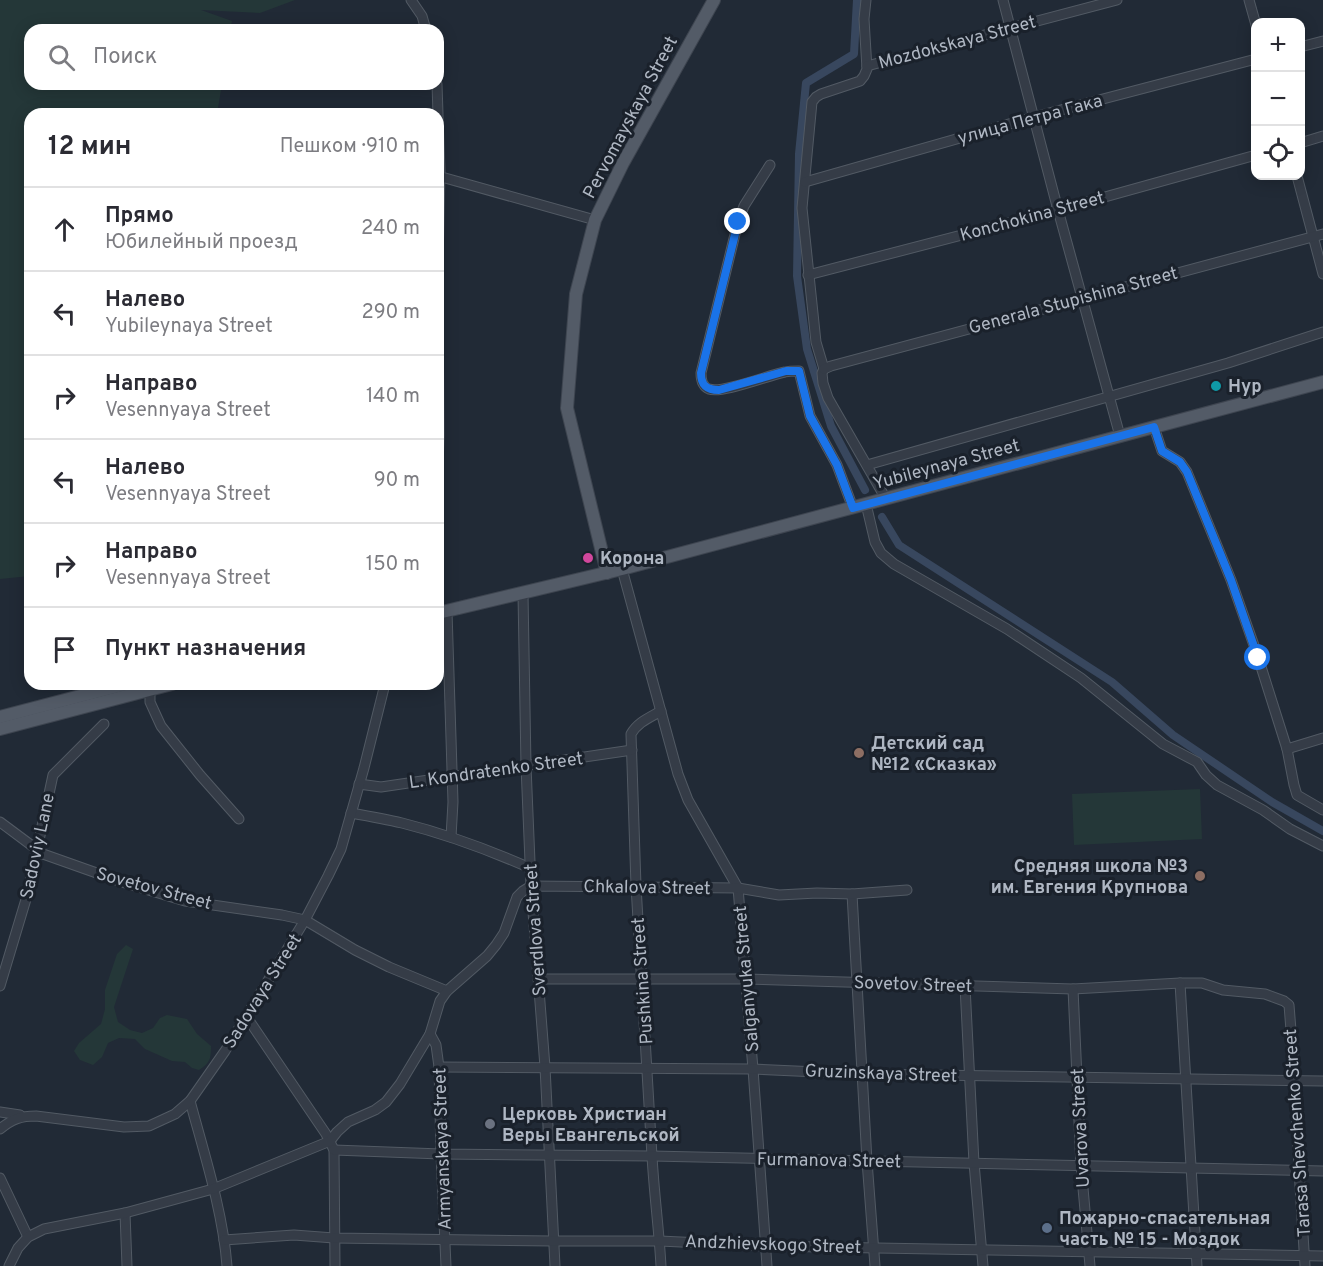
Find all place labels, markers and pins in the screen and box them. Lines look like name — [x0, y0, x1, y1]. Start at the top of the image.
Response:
place label: Нур — [1228, 376, 1262, 399]
marker: Нур — [1209, 379, 1223, 393]
place label: Корона — [600, 548, 664, 571]
marker: Корона — [581, 551, 595, 565]
place label: Детский сад №12 «Сказка» — [871, 733, 997, 777]
marker: Детский сад №12 «Сказка» — [852, 746, 866, 760]
place label: Средняя школа №3 им. Евгения Крупнова — [991, 856, 1188, 900]
marker: Средняя школа №3 им. Евгения Крупнова — [1193, 869, 1207, 883]
place label: Церковь Христиан Веры Евангельской — [502, 1104, 680, 1148]
marker: Церковь Христиан Веры Евангельской — [483, 1117, 497, 1131]
place label: Пожарно-спасательная часть № 15 - Моздок — [1059, 1208, 1270, 1252]
marker: Пожарно-спасательная часть № 15 - Моздок — [1040, 1221, 1054, 1235]

